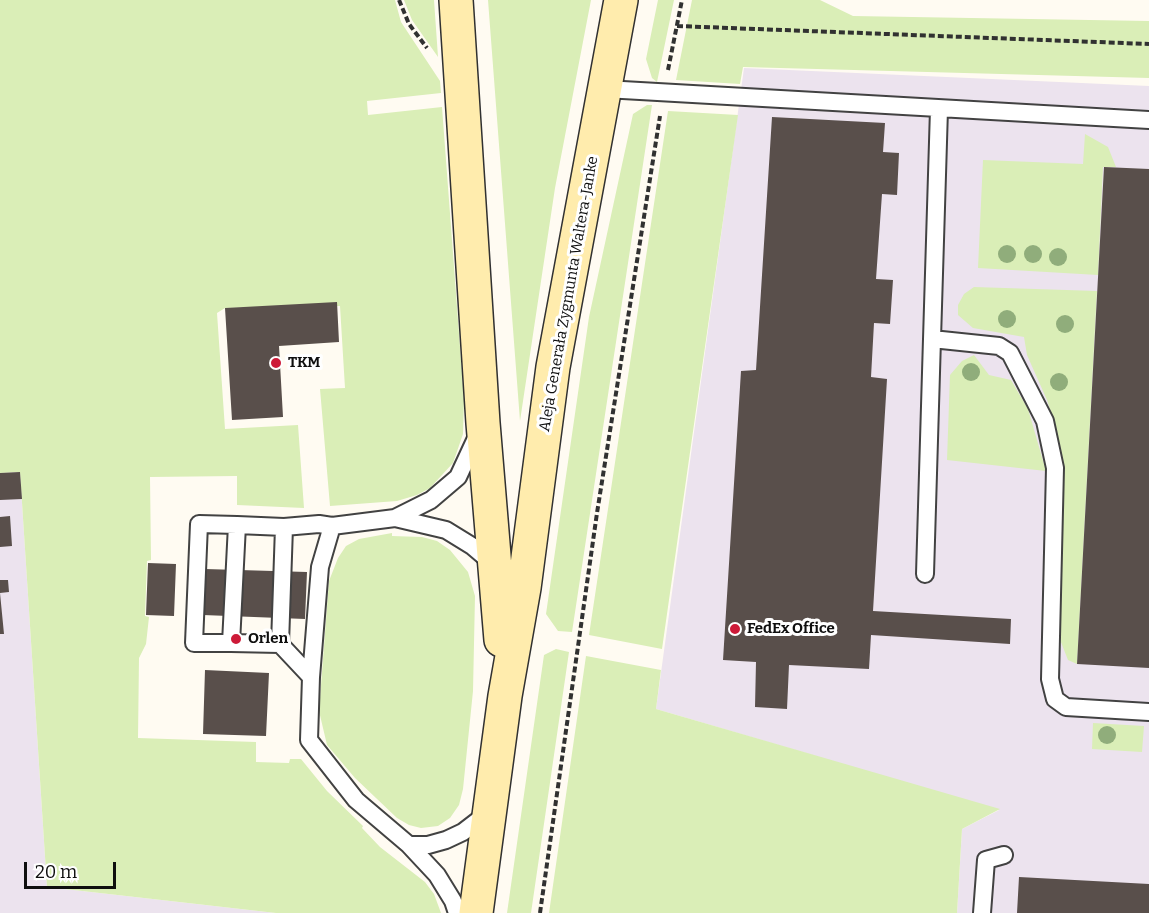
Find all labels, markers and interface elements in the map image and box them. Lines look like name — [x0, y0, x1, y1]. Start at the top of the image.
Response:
street label: Aleja Generała Zygmunta Waltera-Janke — [536, 155, 602, 433]
place label: TKM — [288, 354, 320, 372]
marker: TKM — [269, 356, 283, 370]
place label: FedEx Office — [747, 620, 835, 638]
marker: FedEx Office — [728, 622, 742, 636]
place label: Orlen — [248, 630, 288, 648]
marker: Orlen — [229, 632, 243, 646]
scale bar — [27, 850, 118, 888]
text: 20 m — [35, 861, 77, 883]

